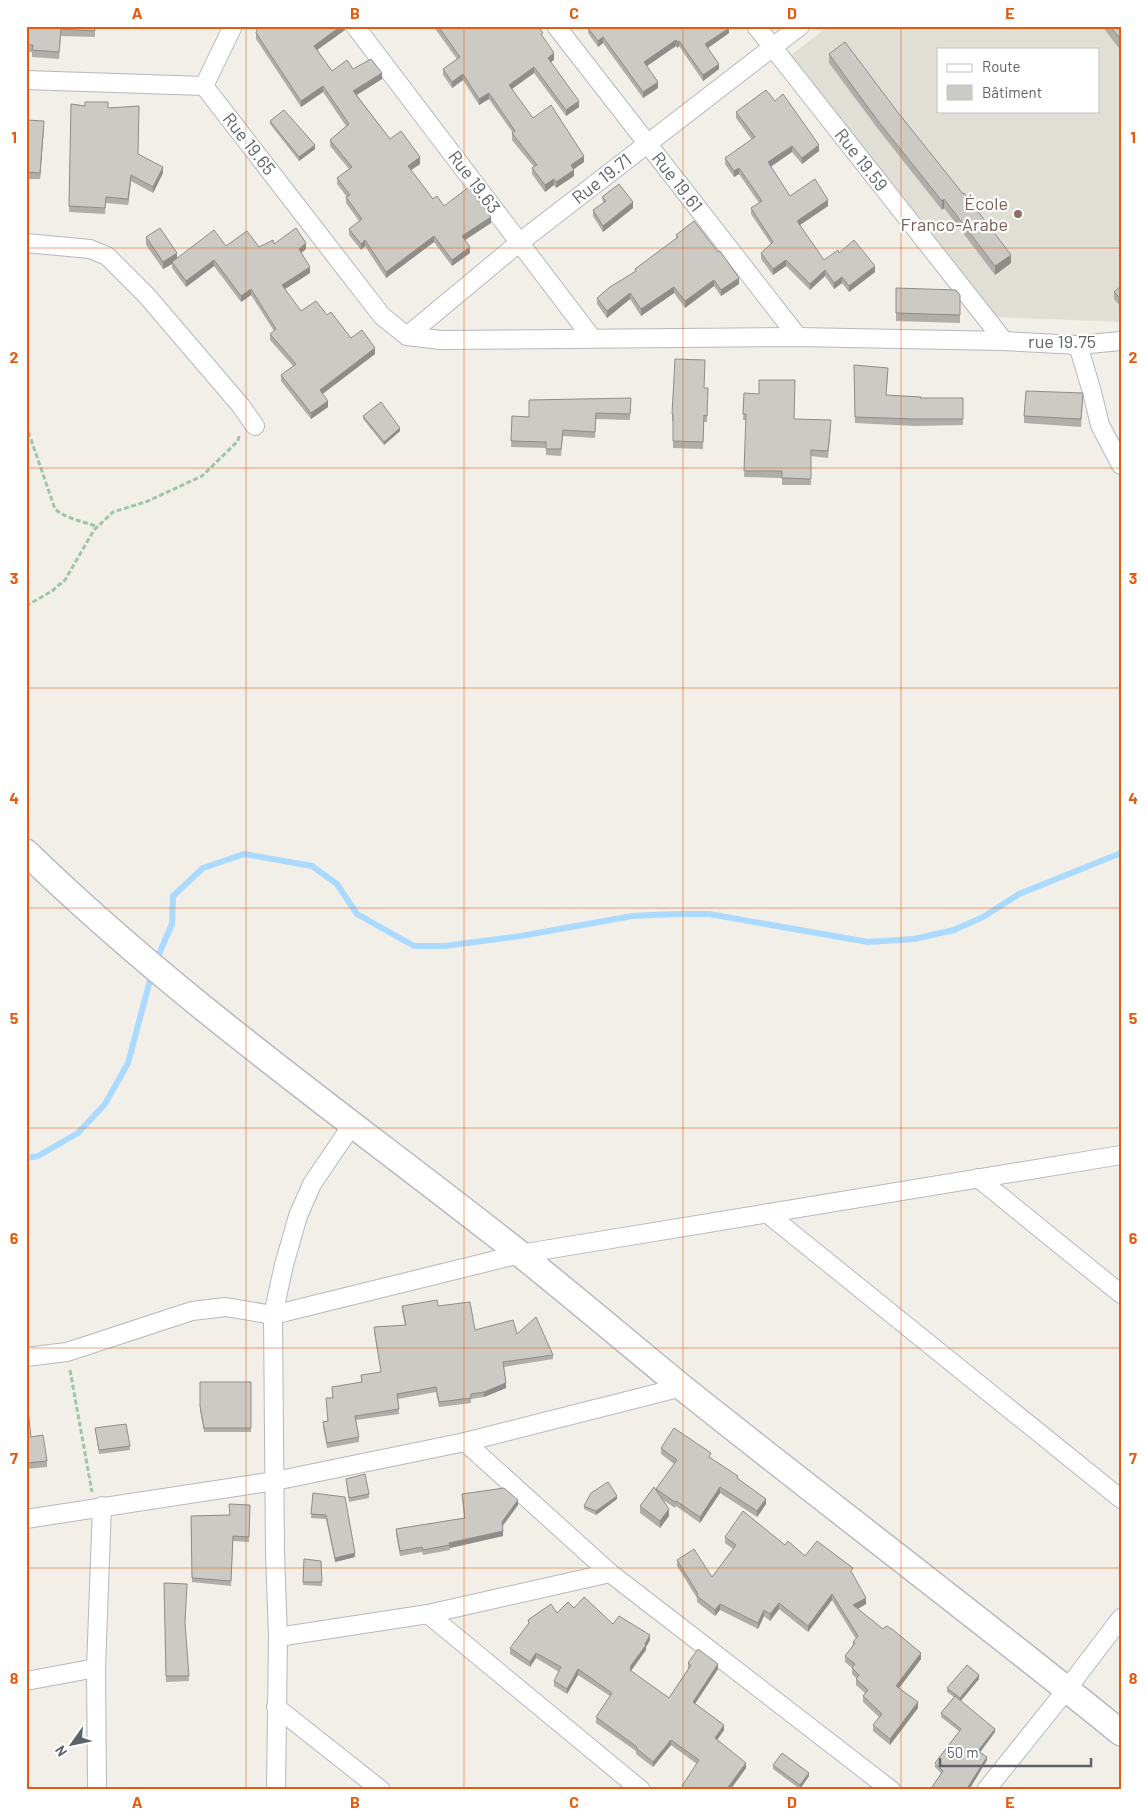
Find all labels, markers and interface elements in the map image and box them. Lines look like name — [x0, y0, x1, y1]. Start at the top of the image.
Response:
text: A — [132, 3, 143, 22]
text: B — [350, 3, 360, 22]
text: C — [569, 3, 579, 22]
text: D — [787, 3, 797, 22]
text: E — [1005, 3, 1015, 22]
legend — [937, 48, 1100, 112]
text: Route — [982, 57, 1021, 75]
text: Bâtiment — [982, 83, 1042, 101]
street label: Rue 19.65 — [219, 108, 281, 179]
street label: Rue 19.59 — [831, 124, 893, 195]
text: 1 — [11, 127, 17, 146]
text: 1 — [1130, 127, 1136, 146]
street label: Rue 19.63 — [444, 146, 506, 217]
street label: Rue 19.61 — [648, 147, 708, 216]
street label: Rue 19.71 — [567, 148, 636, 208]
place label: École Franco-Arabe — [901, 192, 1008, 235]
marker: École Franco-Arabe — [1012, 208, 1024, 220]
street label: rue 19.75 — [1028, 330, 1096, 352]
text: 2 — [10, 347, 19, 366]
text: 2 — [1129, 347, 1138, 366]
text: 3 — [10, 568, 18, 587]
text: 3 — [1129, 568, 1137, 587]
text: 4 — [9, 788, 19, 807]
text: 4 — [1128, 788, 1138, 807]
text: 5 — [10, 1008, 19, 1027]
text: 5 — [1129, 1008, 1138, 1027]
text: 6 — [10, 1228, 19, 1247]
text: 6 — [1129, 1228, 1138, 1247]
text: 7 — [10, 1448, 18, 1467]
text: 7 — [1129, 1448, 1137, 1467]
text: 8 — [10, 1668, 19, 1687]
text: 8 — [1129, 1668, 1138, 1687]
north arrow — [48, 1718, 98, 1768]
scale bar — [940, 1736, 1091, 1768]
text: N — [51, 1743, 70, 1760]
text: 50 m — [947, 1743, 979, 1761]
text: A — [132, 1792, 143, 1811]
text: B — [350, 1792, 360, 1811]
text: C — [569, 1792, 579, 1811]
text: D — [787, 1792, 797, 1811]
text: E — [1005, 1792, 1015, 1811]

